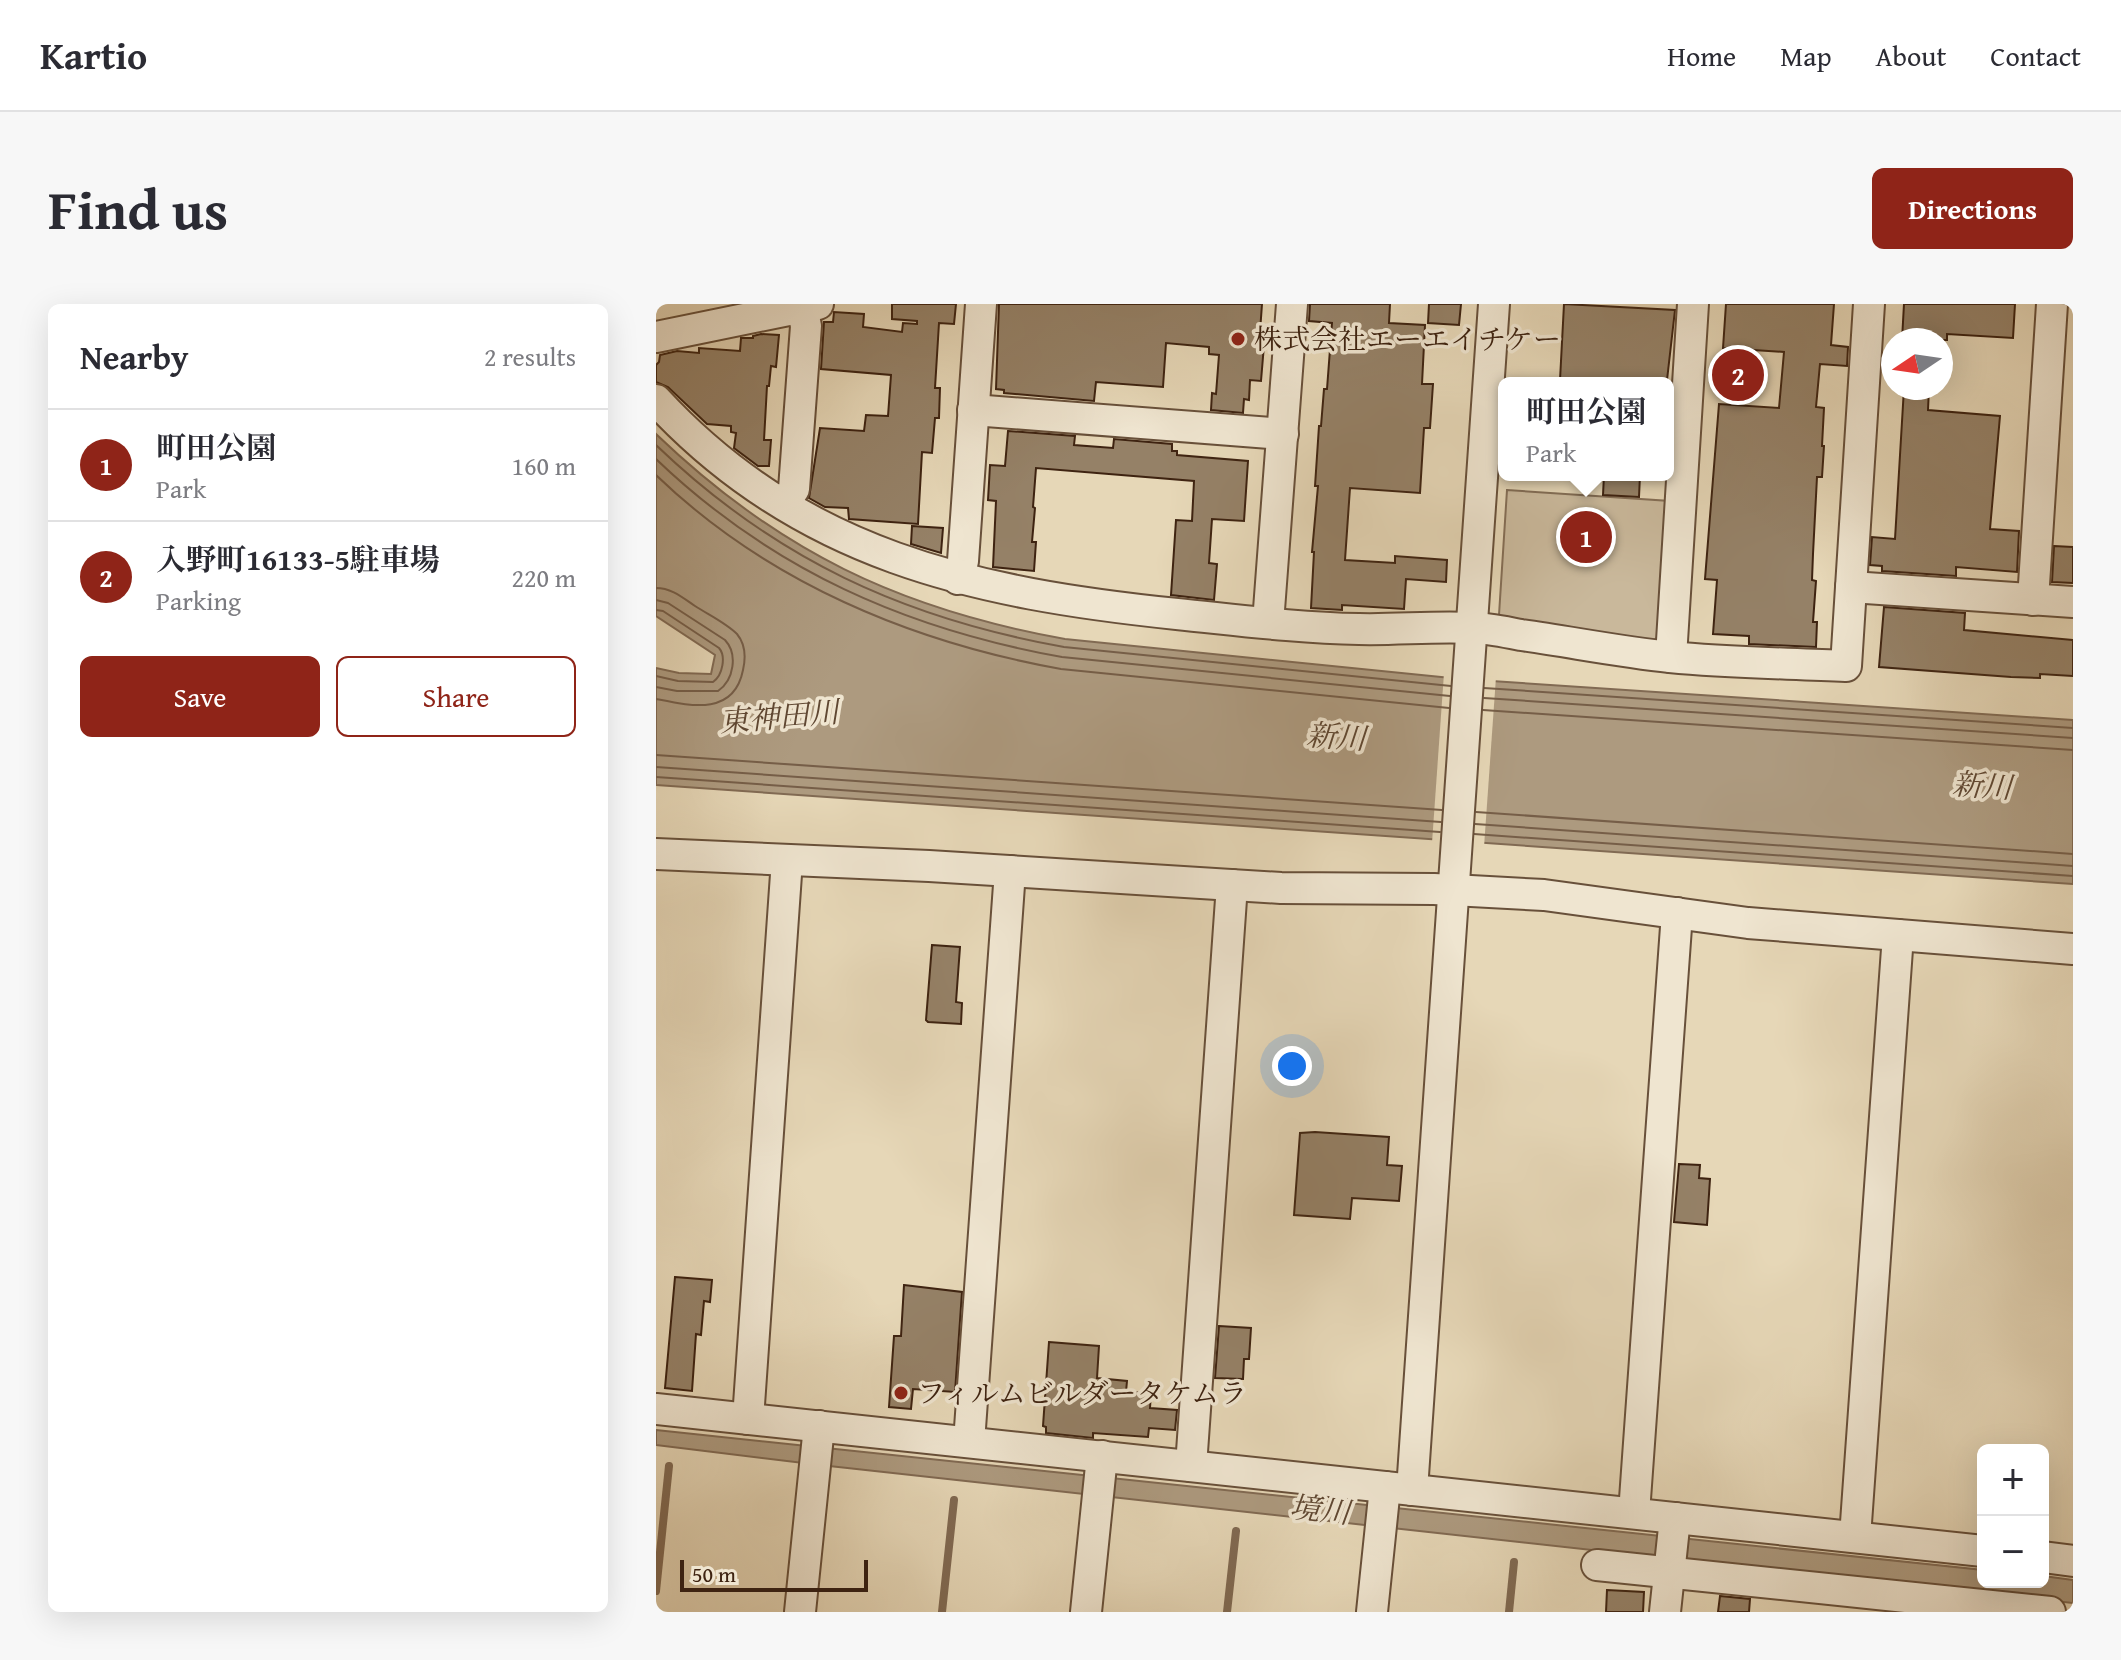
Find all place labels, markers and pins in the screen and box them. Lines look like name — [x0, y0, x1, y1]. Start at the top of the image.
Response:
place label: 株式会社エーエイチケー — [1254, 318, 1561, 359]
marker: 株式会社エーエイチケー — [1229, 330, 1247, 348]
pin: 2 — [1712, 345, 1764, 405]
pin: 1 — [1560, 507, 1612, 567]
place label: フィルムビルダータケムラ — [917, 1372, 1247, 1413]
marker: フィルムビルダータケムラ — [892, 1384, 910, 1402]

